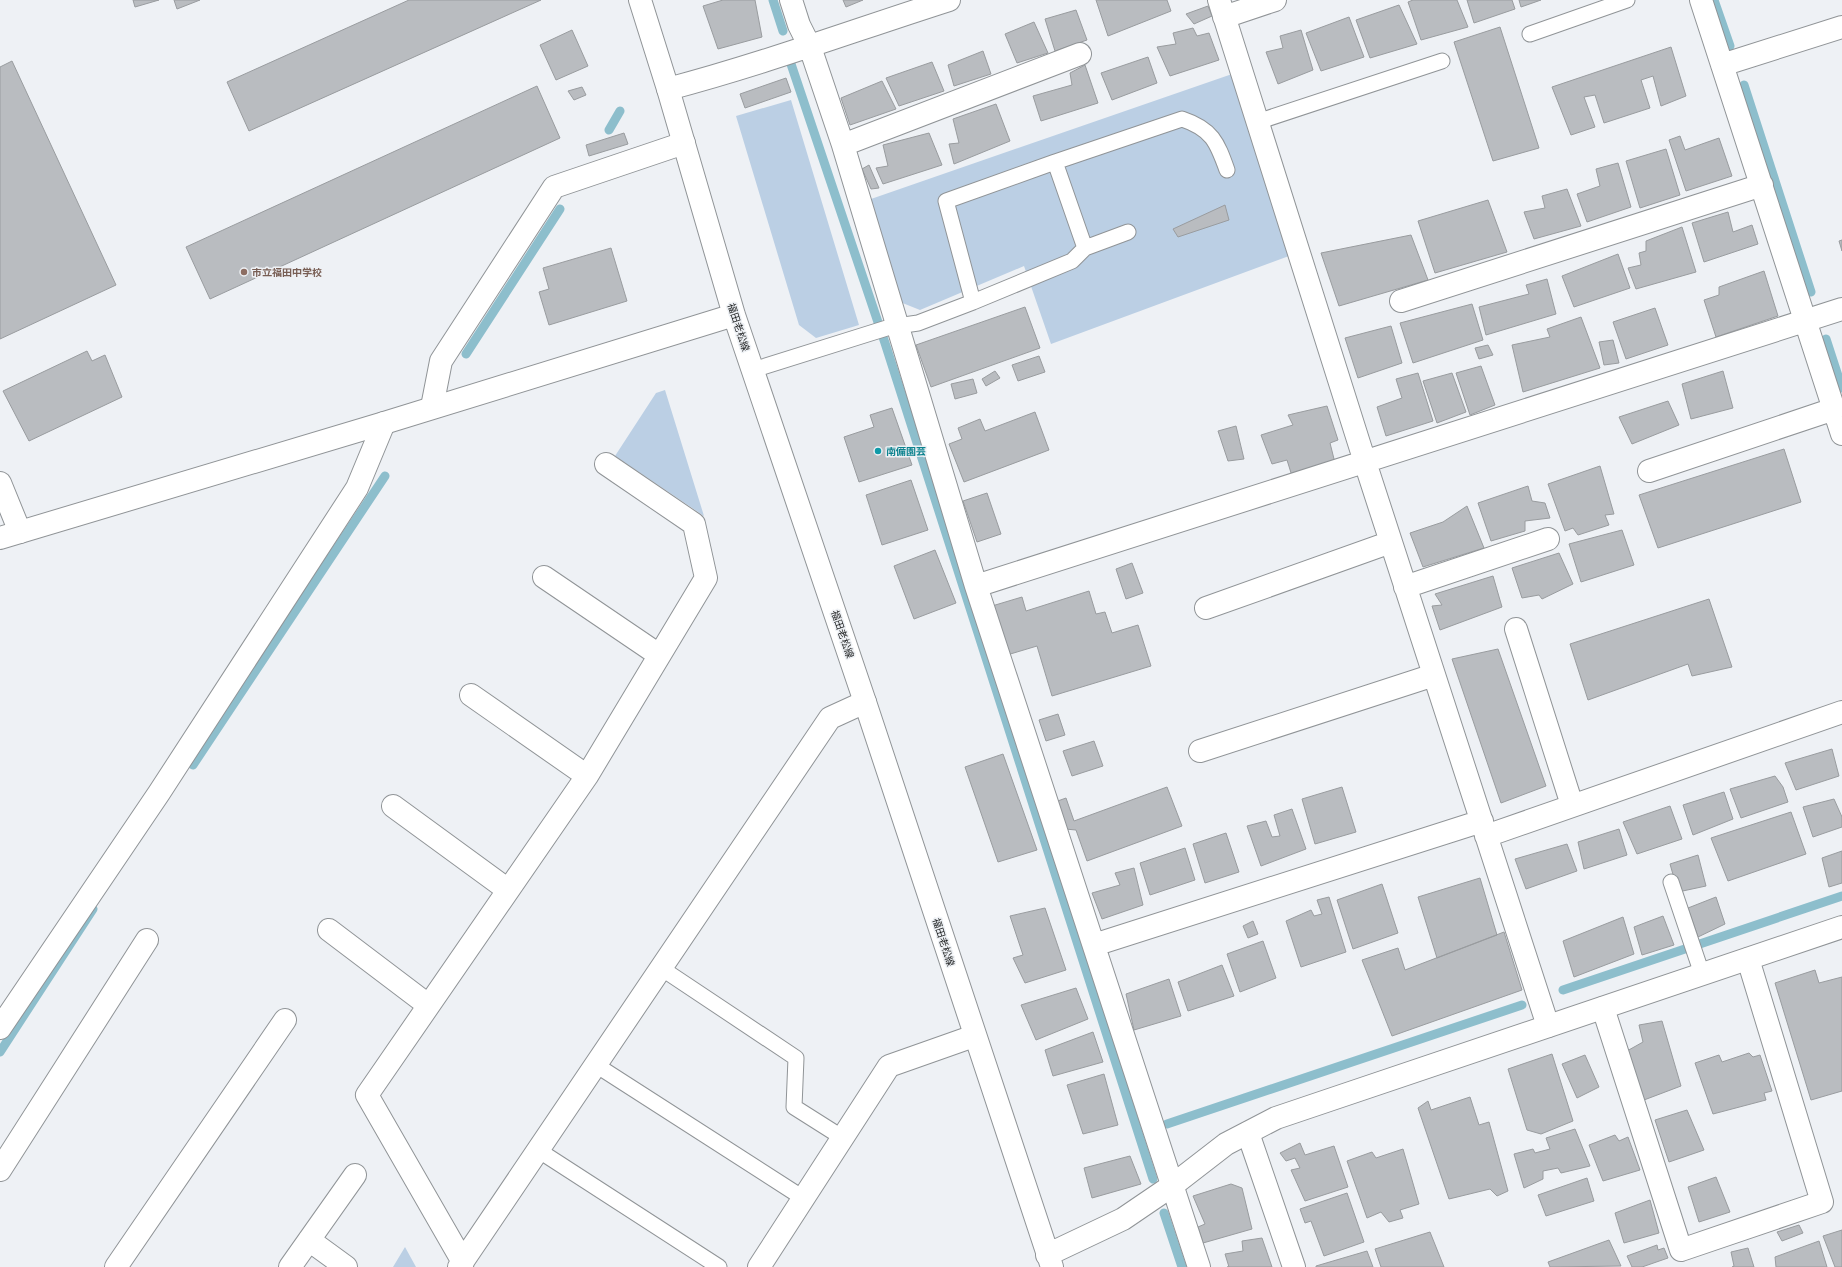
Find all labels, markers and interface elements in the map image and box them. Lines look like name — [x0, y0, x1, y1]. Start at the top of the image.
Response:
place label: 市立福田中学校 — [252, 266, 322, 278]
marker: 市立福田中学校 — [239, 267, 249, 277]
street label: 福田老松線 — [726, 301, 752, 353]
place label: 南備園芸 — [886, 445, 926, 457]
marker: 南備園芸 — [873, 446, 883, 456]
street label: 福田老松線 — [829, 608, 857, 660]
street label: 福田老松線 — [931, 916, 957, 968]

